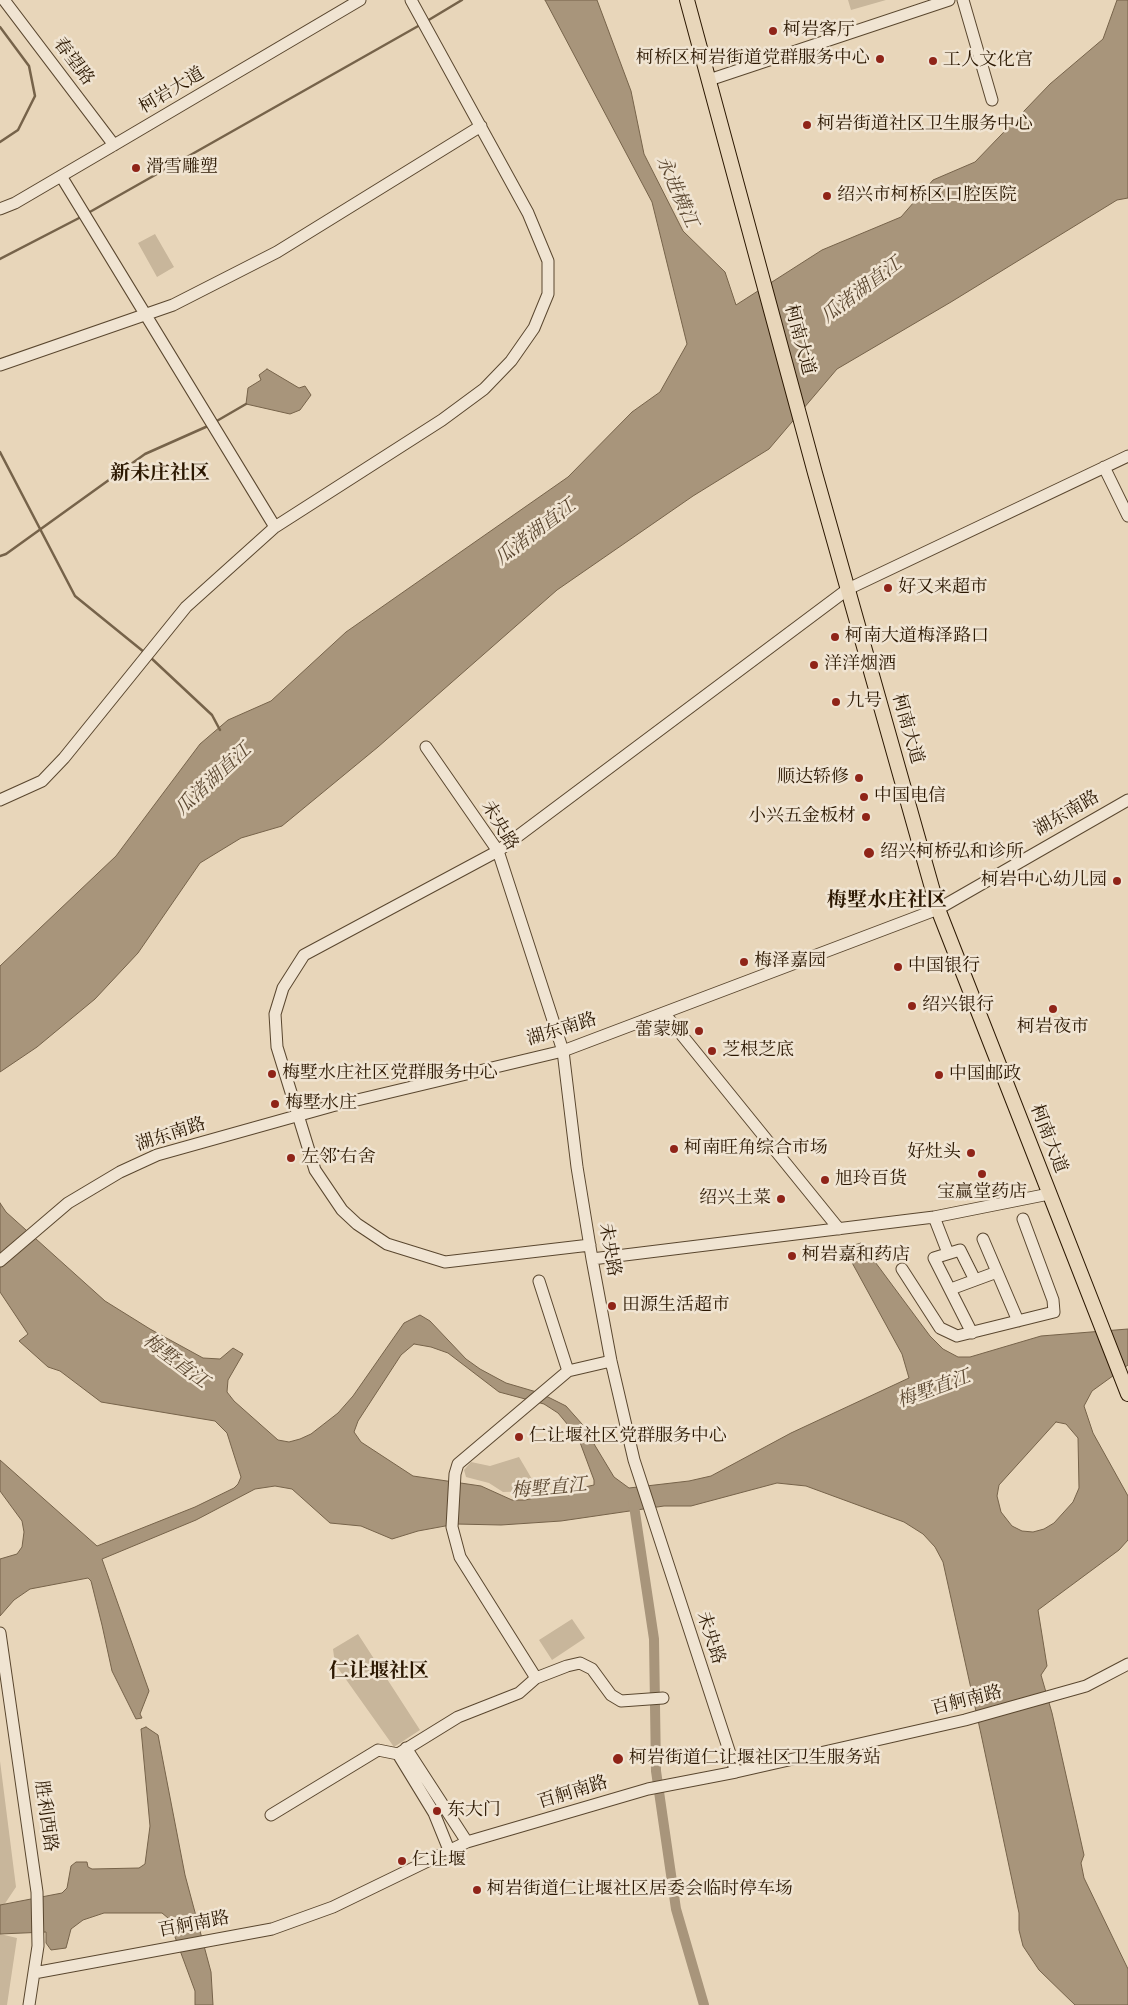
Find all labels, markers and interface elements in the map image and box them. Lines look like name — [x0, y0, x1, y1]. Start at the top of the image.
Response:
place label: 柯岩客厅 — [783, 20, 855, 42]
marker: 柯岩客厅 — [767, 25, 779, 37]
street label: 春望路 — [48, 34, 98, 90]
place label: 柯桥区柯岩街道党群服务中心 — [636, 48, 870, 70]
place label: 工人文化宫 — [943, 50, 1033, 72]
marker: 柯桥区柯岩街道党群服务中心 — [874, 53, 886, 65]
marker: 工人文化宫 — [927, 55, 939, 67]
street label: 柯岩大道 — [136, 63, 208, 119]
place label: 柯岩街道社区卫生服务中心 — [817, 114, 1033, 136]
marker: 柯岩街道社区卫生服务中心 — [801, 119, 813, 131]
water label: 永进横江 — [650, 153, 702, 231]
place label: 滑雪雕塑 — [146, 157, 218, 179]
marker: 滑雪雕塑 — [130, 162, 142, 174]
place label: 绍兴市柯桥区口腔医院 — [837, 185, 1017, 207]
marker: 绍兴市柯桥区口腔医院 — [821, 190, 833, 202]
water label: 瓜渚湖直江 — [817, 253, 907, 329]
street label: 柯南大道 — [779, 302, 819, 378]
district label: 新未庄社区 — [110, 462, 210, 486]
water label: 瓜渚湖直江 — [491, 495, 581, 571]
place label: 好又来超市 — [898, 577, 988, 599]
marker: 好又来超市 — [882, 582, 894, 594]
place label: 柯南大道梅泽路口 — [845, 626, 989, 648]
marker: 柯南大道梅泽路口 — [829, 631, 841, 643]
place label: 洋洋烟酒 — [824, 654, 896, 676]
marker: 洋洋烟酒 — [808, 659, 820, 671]
place label: 九号 — [846, 691, 882, 713]
street label: 柯南大道 — [887, 691, 927, 767]
marker: 九号 — [830, 696, 842, 708]
water label: 瓜渚湖直江 — [171, 739, 257, 821]
place label: 顺达轿修 — [777, 767, 849, 789]
marker: 顺达轿修 — [853, 772, 865, 784]
place label: 中国电信 — [874, 786, 946, 808]
street label: 湖东南路 — [1030, 787, 1104, 841]
marker: 中国电信 — [858, 791, 870, 803]
street label: 未央路 — [476, 797, 522, 855]
place label: 小兴五金板材 — [748, 806, 856, 828]
marker: 小兴五金板材 — [860, 811, 872, 823]
place label: 绍兴柯桥弘和诊所 — [880, 842, 1024, 864]
marker: 绍兴柯桥弘和诊所 — [862, 846, 876, 860]
place label: 柯岩中心幼儿园 — [981, 870, 1107, 892]
marker: 柯岩中心幼儿园 — [1111, 875, 1123, 887]
district label: 梅墅水庄社区 — [827, 889, 947, 913]
place label: 梅泽嘉园 — [754, 951, 826, 973]
marker: 梅泽嘉园 — [738, 956, 750, 968]
place label: 中国银行 — [908, 956, 980, 978]
marker: 中国银行 — [892, 961, 904, 973]
place label: 绍兴银行 — [922, 995, 994, 1017]
marker: 绍兴银行 — [906, 1000, 918, 1012]
marker: 柯岩夜市 — [1047, 1003, 1059, 1015]
street label: 湖东南路 — [524, 1009, 600, 1051]
place label: 柯岩夜市 — [1017, 1017, 1089, 1039]
place label: 蕾蒙娜 — [635, 1020, 689, 1042]
marker: 蕾蒙娜 — [693, 1025, 705, 1037]
place label: 芝根芝底 — [722, 1040, 794, 1062]
marker: 芝根芝底 — [706, 1045, 718, 1057]
place label: 梅墅水庄社区党群服务中心 — [282, 1063, 498, 1085]
place label: 中国邮政 — [949, 1064, 1021, 1086]
marker: 梅墅水庄社区党群服务中心 — [266, 1068, 278, 1080]
marker: 中国邮政 — [933, 1069, 945, 1081]
place label: 梅墅水庄 — [285, 1093, 357, 1115]
marker: 梅墅水庄 — [269, 1098, 281, 1110]
street label: 柯南大道 — [1025, 1102, 1071, 1176]
street label: 湖东南路 — [133, 1114, 209, 1156]
place label: 柯南旺角综合市场 — [684, 1138, 828, 1160]
place label: 好灶头 — [907, 1142, 961, 1164]
marker: 柯南旺角综合市场 — [668, 1143, 680, 1155]
place label: 左邻˙右舍 — [301, 1147, 376, 1169]
marker: 好灶头 — [965, 1147, 977, 1159]
marker: 左邻˙右舍 — [285, 1152, 297, 1164]
marker: 宝赢堂药店 — [976, 1168, 988, 1180]
place label: 旭玲百货 — [835, 1169, 907, 1191]
marker: 旭玲百货 — [819, 1174, 831, 1186]
place label: 宝赢堂药店 — [937, 1182, 1027, 1204]
place label: 绍兴土菜 — [699, 1188, 771, 1210]
marker: 绍兴土菜 — [775, 1193, 787, 1205]
street label: 未央路 — [594, 1222, 624, 1278]
place label: 柯岩嘉和药店 — [802, 1245, 910, 1267]
marker: 柯岩嘉和药店 — [786, 1250, 798, 1262]
place label: 田源生活超市 — [622, 1295, 730, 1317]
marker: 田源生活超市 — [606, 1300, 618, 1312]
water label: 梅墅直江 — [138, 1330, 212, 1394]
water label: 梅墅直江 — [894, 1366, 974, 1414]
place label: 仁让堰社区党群服务中心 — [529, 1426, 727, 1448]
marker: 仁让堰社区党群服务中心 — [513, 1431, 525, 1443]
water label: 梅墅直江 — [510, 1474, 588, 1504]
street label: 未央路 — [691, 1609, 729, 1667]
district label: 仁让堰社区 — [329, 1660, 429, 1684]
street label: 百舸南路 — [929, 1682, 1005, 1720]
place label: 柯岩街道仁让堰社区卫生服务站 — [629, 1748, 881, 1770]
marker: 柯岩街道仁让堰社区卫生服务站 — [611, 1752, 625, 1766]
street label: 百舸南路 — [535, 1772, 611, 1814]
street label: 胜利西路 — [29, 1779, 61, 1853]
place label: 东大门 — [447, 1800, 501, 1822]
marker: 东大门 — [431, 1805, 443, 1817]
place label: 仁让堰 — [412, 1850, 466, 1872]
marker: 仁让堰 — [396, 1855, 408, 1867]
place label: 柯岩街道仁让堰社区居委会临时停车场 — [487, 1879, 793, 1901]
marker: 柯岩街道仁让堰社区居委会临时停车场 — [471, 1884, 483, 1896]
street label: 百舸南路 — [157, 1908, 231, 1942]

